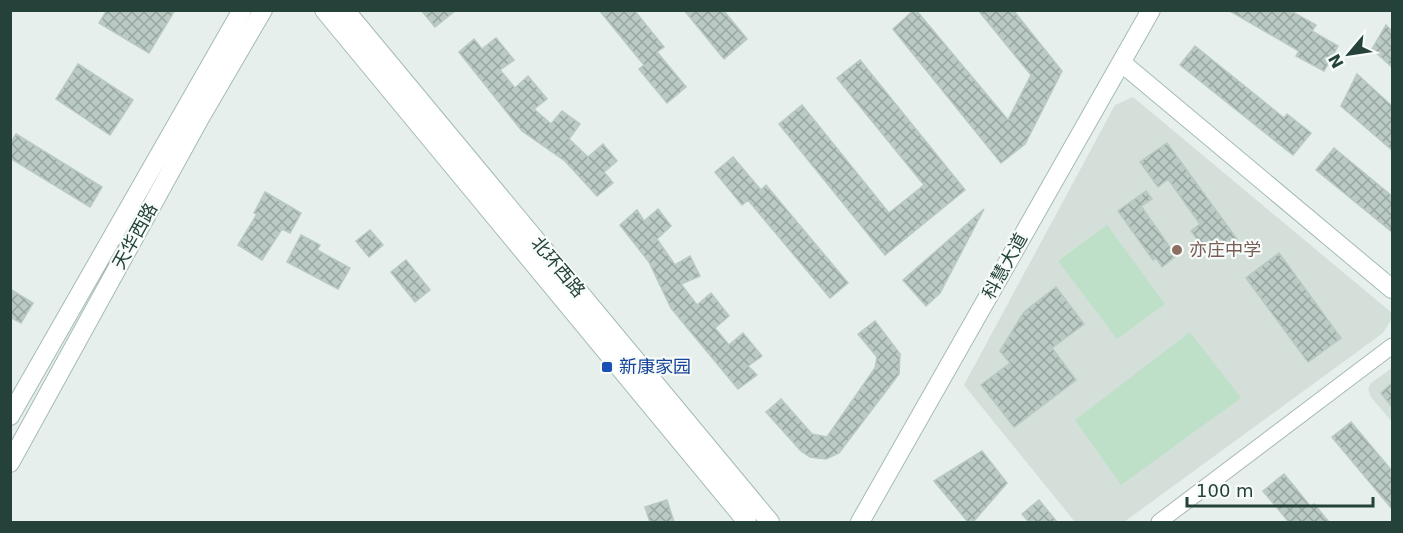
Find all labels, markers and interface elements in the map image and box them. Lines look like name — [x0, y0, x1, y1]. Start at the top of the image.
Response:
north arrow — [1319, 24, 1379, 84]
text: N — [1325, 51, 1348, 71]
street label: 天华西路 — [108, 199, 161, 272]
street label: 科慧大道 — [978, 229, 1031, 302]
street label: 北环西路 — [527, 232, 590, 301]
place label: 亦庄中学 — [1189, 239, 1261, 260]
marker: 亦庄中学 — [1170, 243, 1184, 257]
place label: 新康家园 — [619, 356, 691, 377]
marker: 新康家园 — [600, 360, 614, 374]
scale bar — [1187, 470, 1373, 508]
text: 100 m — [1196, 480, 1254, 501]

